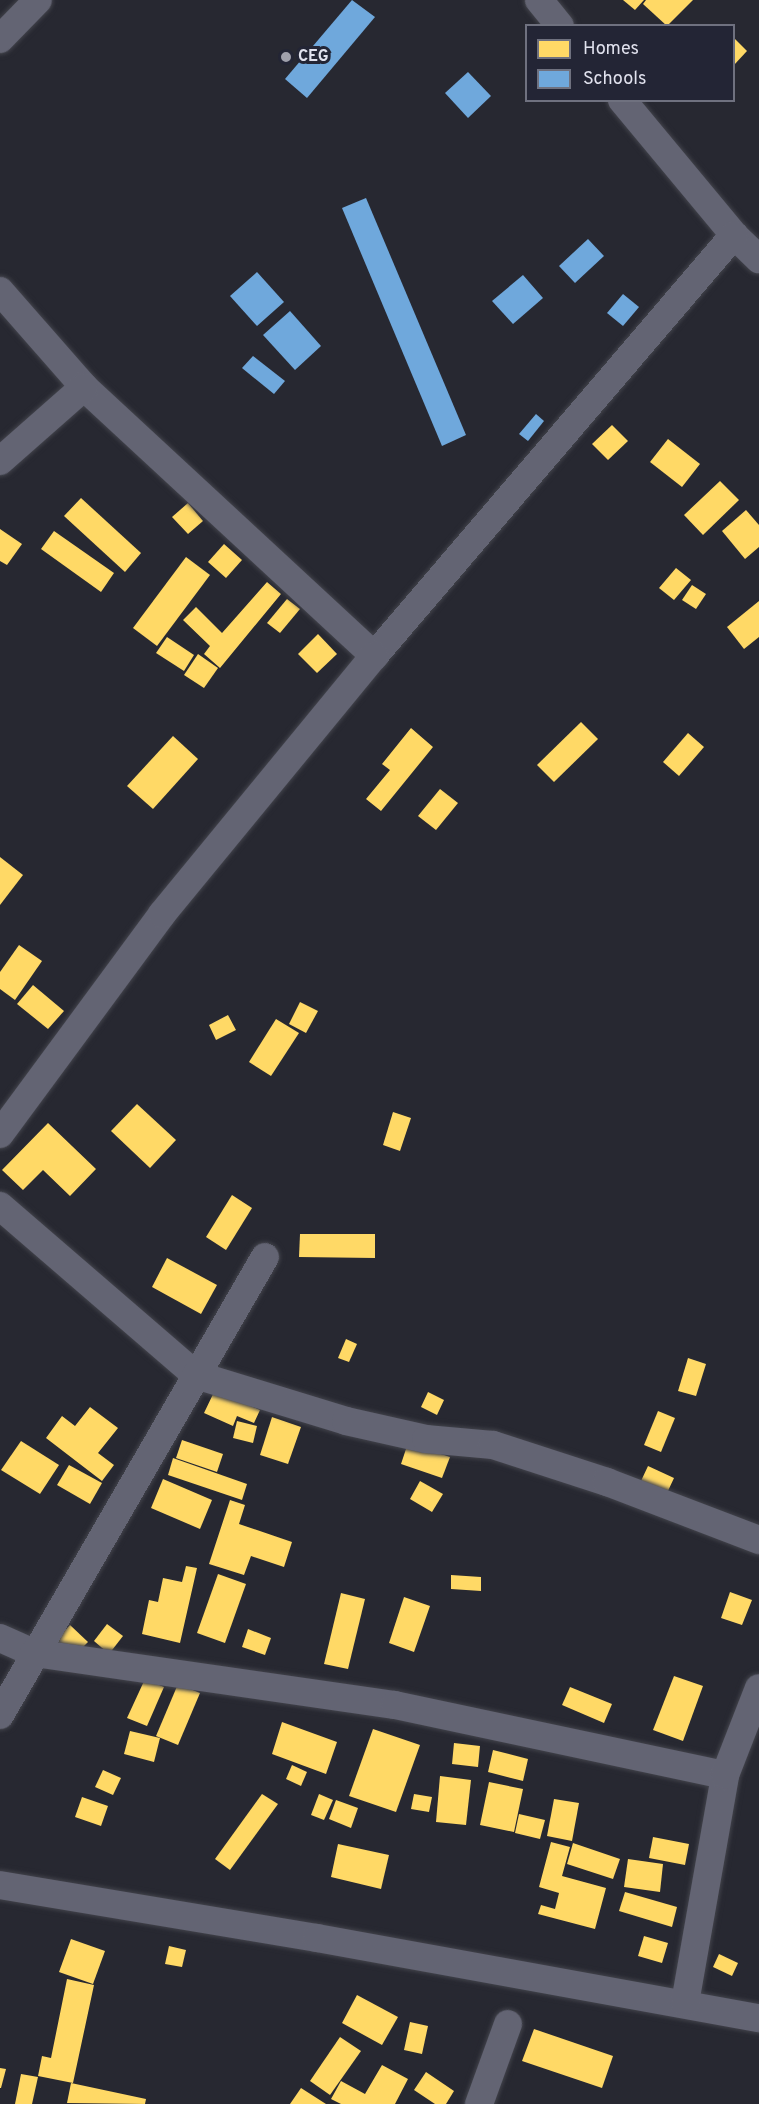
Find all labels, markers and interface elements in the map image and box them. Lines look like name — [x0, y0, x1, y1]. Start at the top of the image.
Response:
legend — [525, 24, 735, 102]
text: Homes — [583, 38, 639, 61]
place label: CEG — [298, 47, 329, 67]
marker: CEG — [279, 50, 293, 64]
text: Schools — [583, 68, 646, 91]

